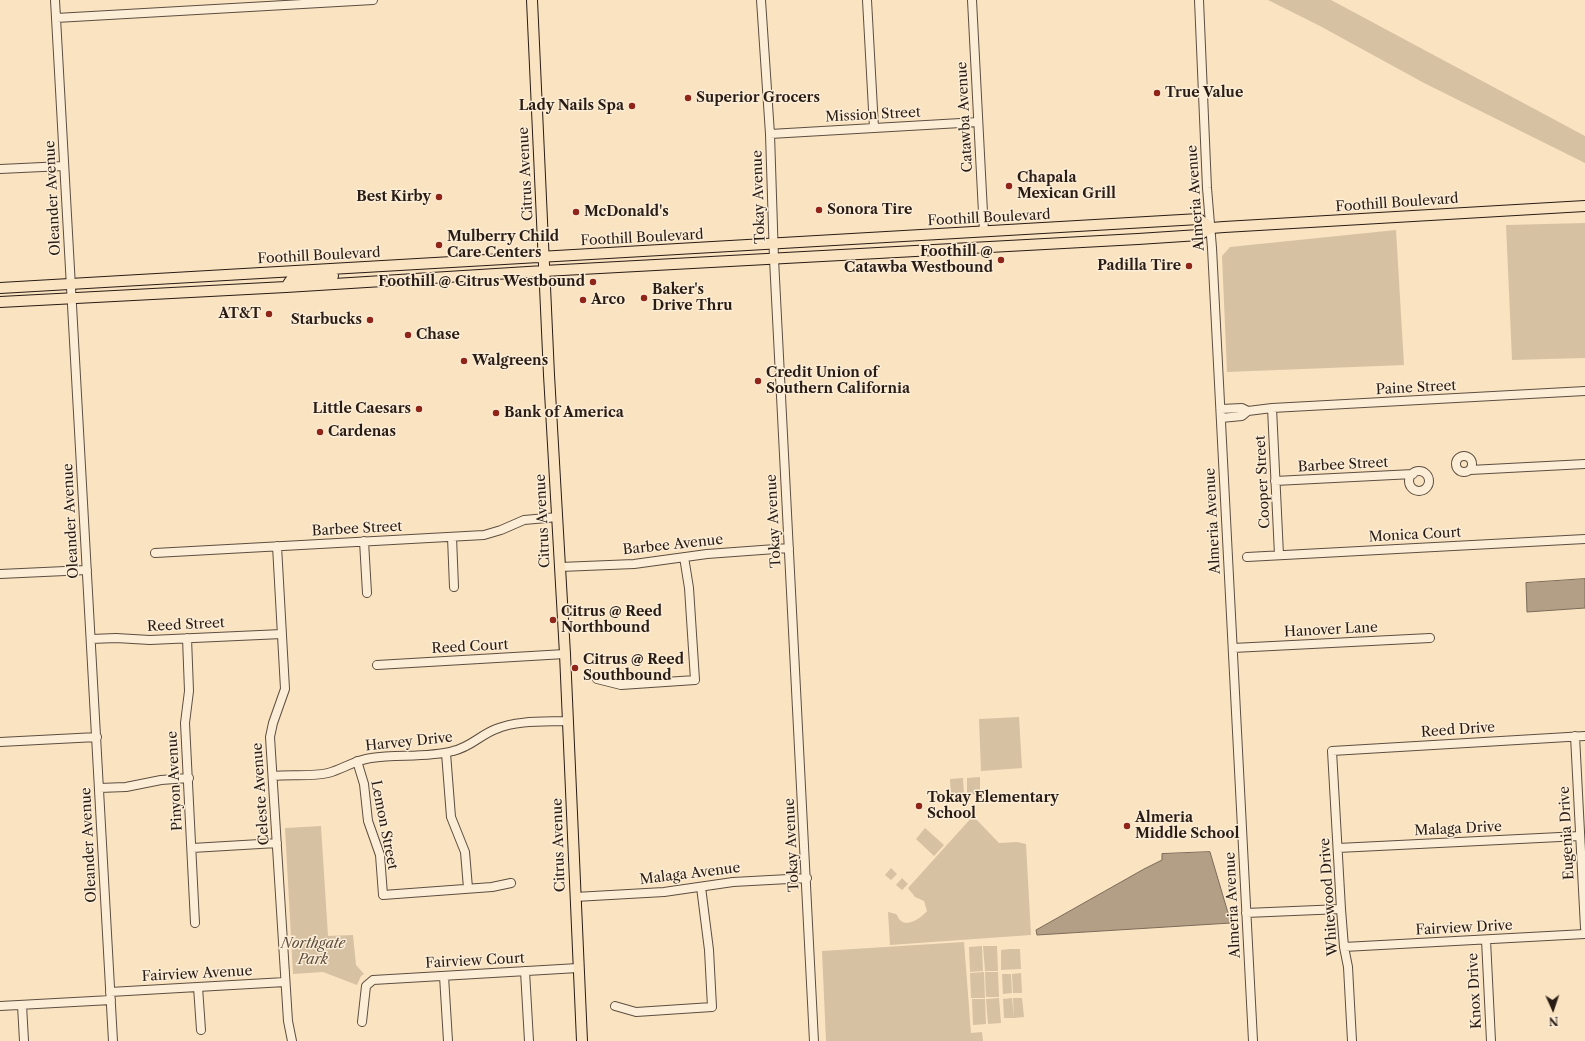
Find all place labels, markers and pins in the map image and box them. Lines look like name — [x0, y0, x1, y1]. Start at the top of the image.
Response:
place label: True Value — [1165, 85, 1243, 101]
marker: True Value — [1152, 88, 1162, 98]
place label: Superior Grocers — [696, 90, 820, 106]
marker: Superior Grocers — [683, 93, 693, 103]
place label: Lady Nails Spa — [519, 98, 624, 114]
marker: Lady Nails Spa — [627, 101, 637, 111]
place label: Chapala Mexican Grill — [1017, 170, 1116, 202]
marker: Chapala Mexican Grill — [1004, 181, 1014, 191]
place label: Best Kirby — [356, 189, 431, 205]
marker: Best Kirby — [434, 192, 444, 202]
place label: Sonora Tire — [827, 202, 912, 218]
place label: McDonald's — [584, 204, 669, 220]
marker: Sonora Tire — [814, 205, 824, 215]
marker: McDonald's — [571, 207, 581, 217]
place label: Mulberry Child Care Centers — [447, 229, 559, 262]
marker: Mulberry Child Care Centers — [434, 240, 444, 250]
place label: Foothill @ Catawba Westbound — [844, 244, 993, 276]
marker: Foothill @ Catawba Westbound — [996, 255, 1006, 265]
place label: Padilla Tire — [1097, 258, 1181, 274]
marker: Padilla Tire — [1184, 261, 1194, 271]
place label: Foothill @ Citrus Westbound — [378, 274, 585, 290]
marker: Foothill @ Citrus Westbound — [588, 277, 598, 287]
place label: Baker's Drive Thru — [652, 282, 733, 314]
place label: Arco — [591, 292, 625, 308]
marker: Baker's Drive Thru — [639, 293, 649, 303]
marker: Arco — [578, 295, 588, 305]
place label: AT&T — [218, 306, 261, 322]
marker: AT&T — [264, 309, 274, 319]
place label: Starbucks — [291, 312, 362, 328]
marker: Starbucks — [365, 315, 375, 325]
place label: Chase — [416, 327, 460, 343]
marker: Chase — [403, 330, 413, 340]
place label: Walgreens — [472, 353, 548, 369]
marker: Walgreens — [459, 356, 469, 366]
place label: Credit Union of Southern California — [766, 365, 910, 398]
marker: Credit Union of Southern California — [753, 376, 763, 386]
place label: Little Caesars — [313, 401, 411, 417]
marker: Little Caesars — [414, 404, 424, 414]
place label: Bank of America — [504, 405, 624, 421]
marker: Bank of America — [491, 408, 501, 418]
place label: Cardenas — [328, 424, 396, 440]
marker: Cardenas — [315, 427, 325, 437]
place label: Citrus @ Reed Northbound — [561, 604, 662, 636]
marker: Citrus @ Reed Northbound — [548, 615, 558, 625]
place label: Citrus @ Reed Southbound — [583, 652, 684, 684]
marker: Citrus @ Reed Southbound — [570, 663, 580, 673]
place label: Tokay Elementary School — [927, 790, 1059, 822]
marker: Tokay Elementary School — [914, 801, 924, 811]
place label: Almeria Middle School — [1135, 810, 1239, 842]
marker: Almeria Middle School — [1122, 821, 1132, 831]

